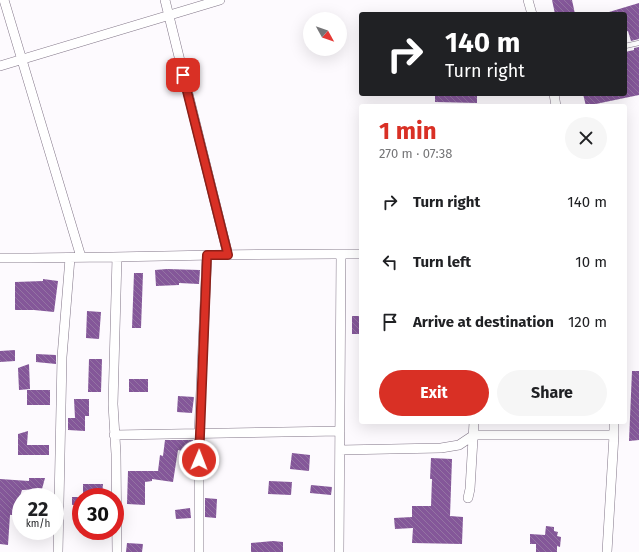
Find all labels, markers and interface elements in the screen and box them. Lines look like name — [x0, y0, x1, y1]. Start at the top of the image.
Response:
north arrow — [303, 12, 347, 56]
map controls — [303, 12, 347, 56]
text: 140 m — [445, 26, 521, 59]
icon: right — [379, 28, 431, 80]
pin — [166, 58, 200, 92]
text: Turn right — [445, 60, 525, 82]
icon: arrive — [172, 64, 194, 86]
text: 1 min — [379, 117, 437, 145]
button: close — [565, 117, 607, 159]
text: 270 m · 07:38 — [379, 146, 452, 161]
icon: right — [379, 191, 401, 213]
text: Turn right — [413, 193, 480, 211]
text: 140 m — [567, 193, 607, 211]
icon: left — [379, 251, 401, 273]
text: Turn left — [413, 253, 471, 271]
text: 10 m — [575, 253, 607, 271]
icon: arrive — [379, 311, 401, 333]
text: Arrive at destination — [413, 313, 554, 331]
text: 120 m — [568, 313, 607, 331]
button: Exit — [379, 370, 489, 416]
button: Share — [497, 370, 607, 416]
position arrow — [178, 439, 220, 481]
speed limit sign: 30 — [72, 488, 124, 540]
text: 22 — [28, 497, 48, 521]
text: km/h — [26, 518, 50, 530]

